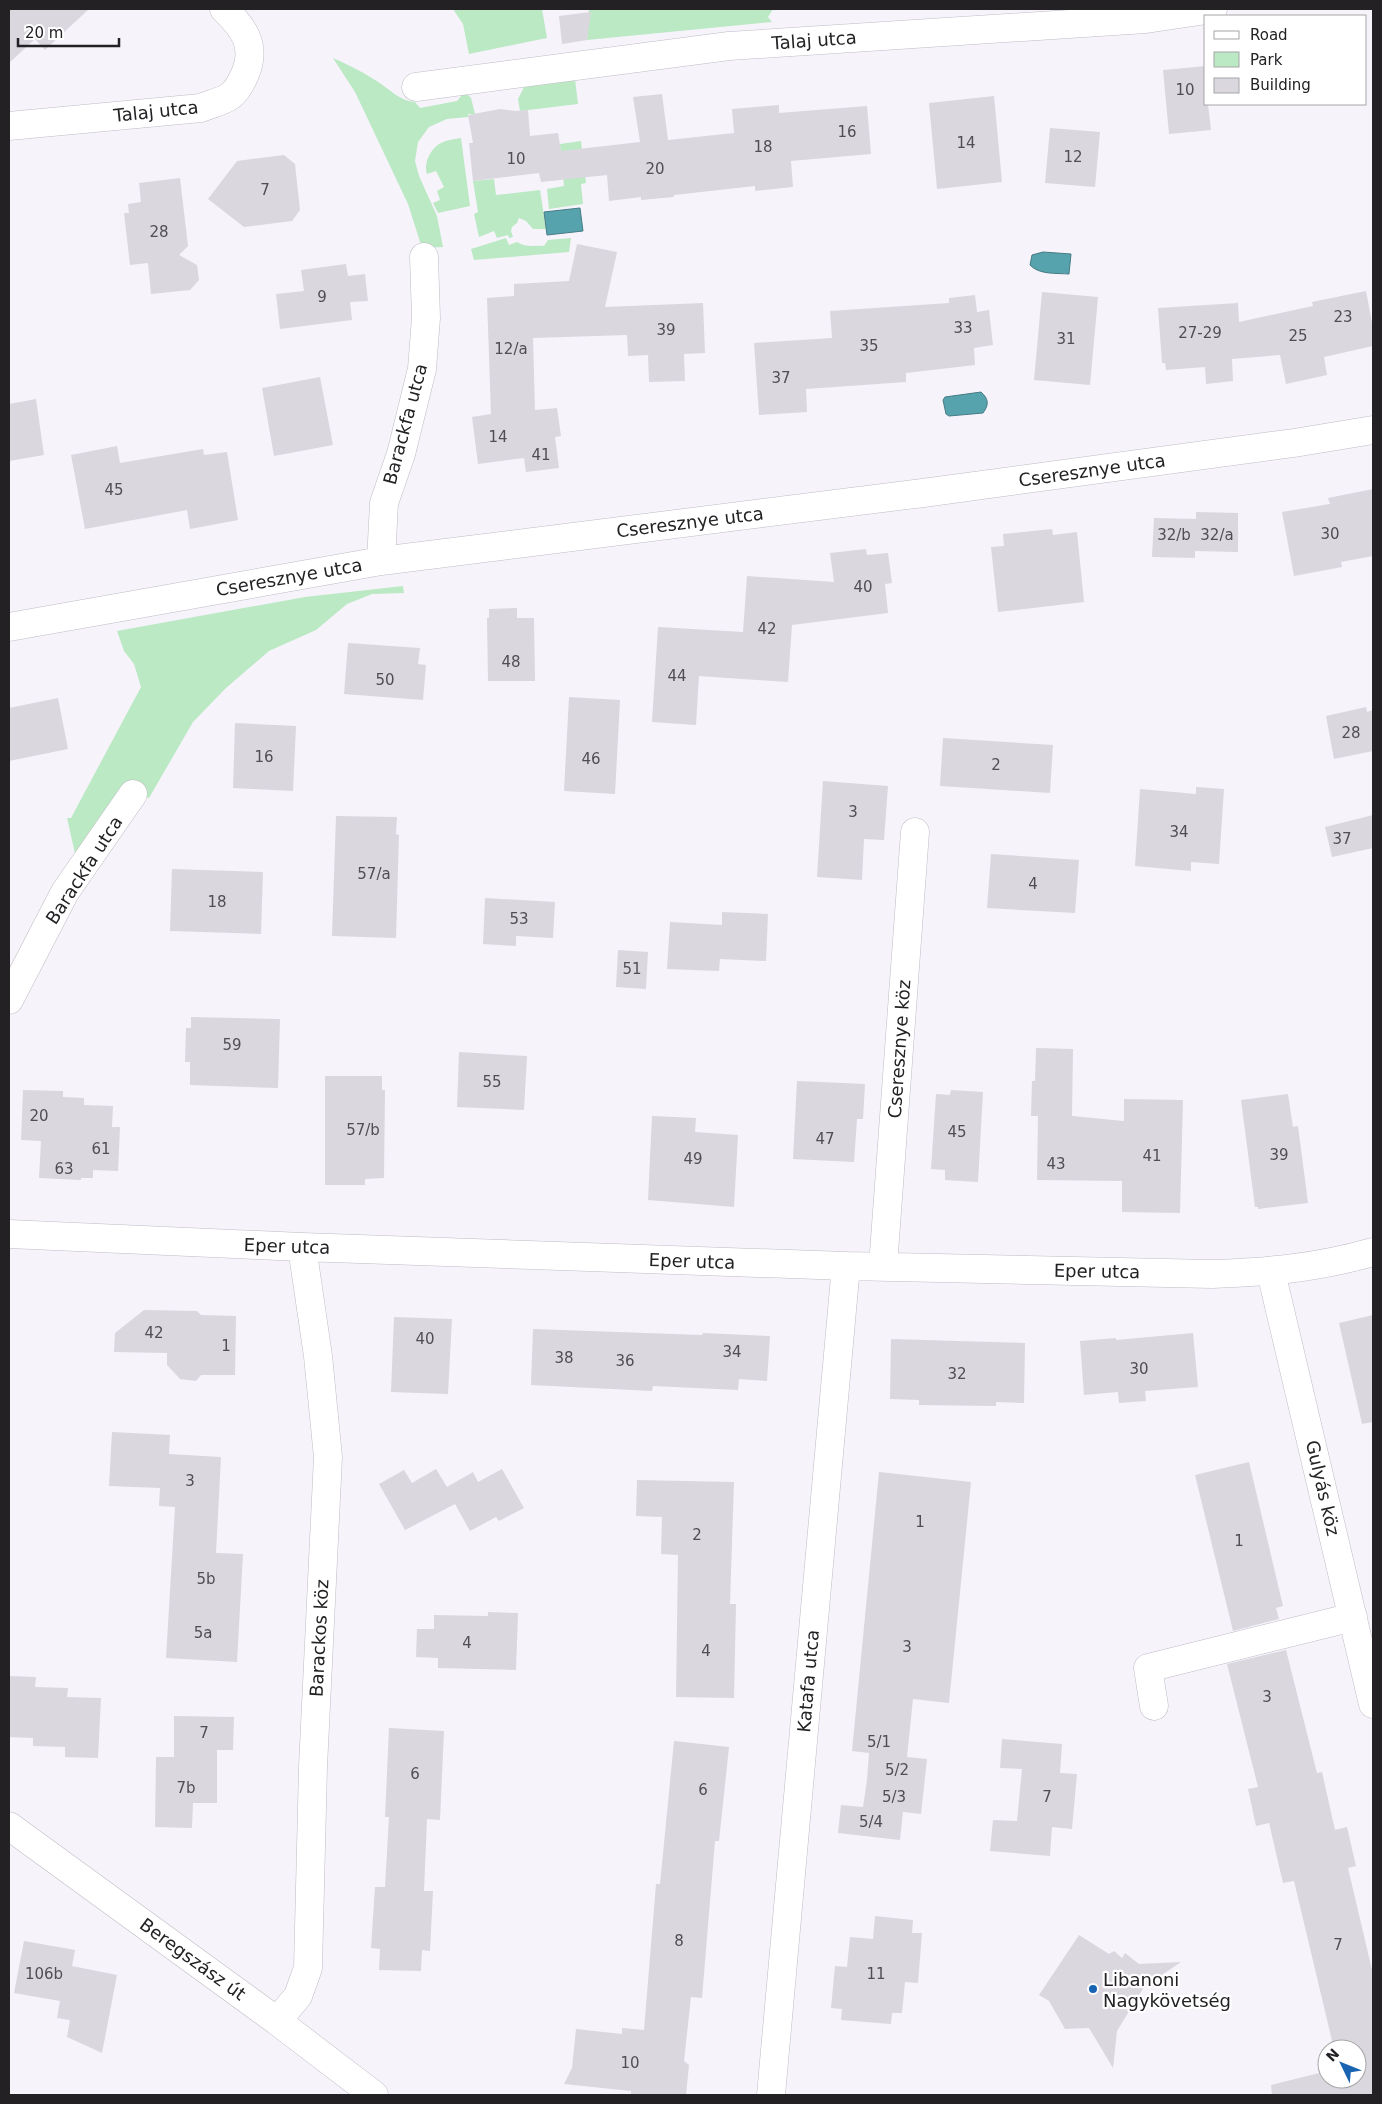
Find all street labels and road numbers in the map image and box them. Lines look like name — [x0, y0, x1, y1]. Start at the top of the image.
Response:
street label: Talaj utca — [770, 27, 857, 54]
street label: Talaj utca — [112, 96, 199, 126]
street label: Barackfa utca — [379, 361, 431, 487]
street label: Cseresznye utca — [1017, 449, 1167, 491]
street label: Cseresznye utca — [615, 503, 765, 541]
street label: Cseresznye utca — [214, 554, 364, 600]
street label: Barackfa utca — [41, 812, 127, 928]
street label: Cseresznye köz — [884, 979, 914, 1119]
street label: Eper utca — [243, 1234, 331, 1258]
street label: Eper utca — [648, 1249, 736, 1273]
street label: Eper utca — [1054, 1260, 1140, 1282]
street label: Gulyás köz — [1302, 1438, 1344, 1538]
street label: Barackos köz — [305, 1579, 333, 1697]
street label: Katafa utca — [793, 1629, 823, 1733]
street label: Beregszász út — [136, 1914, 250, 2004]

